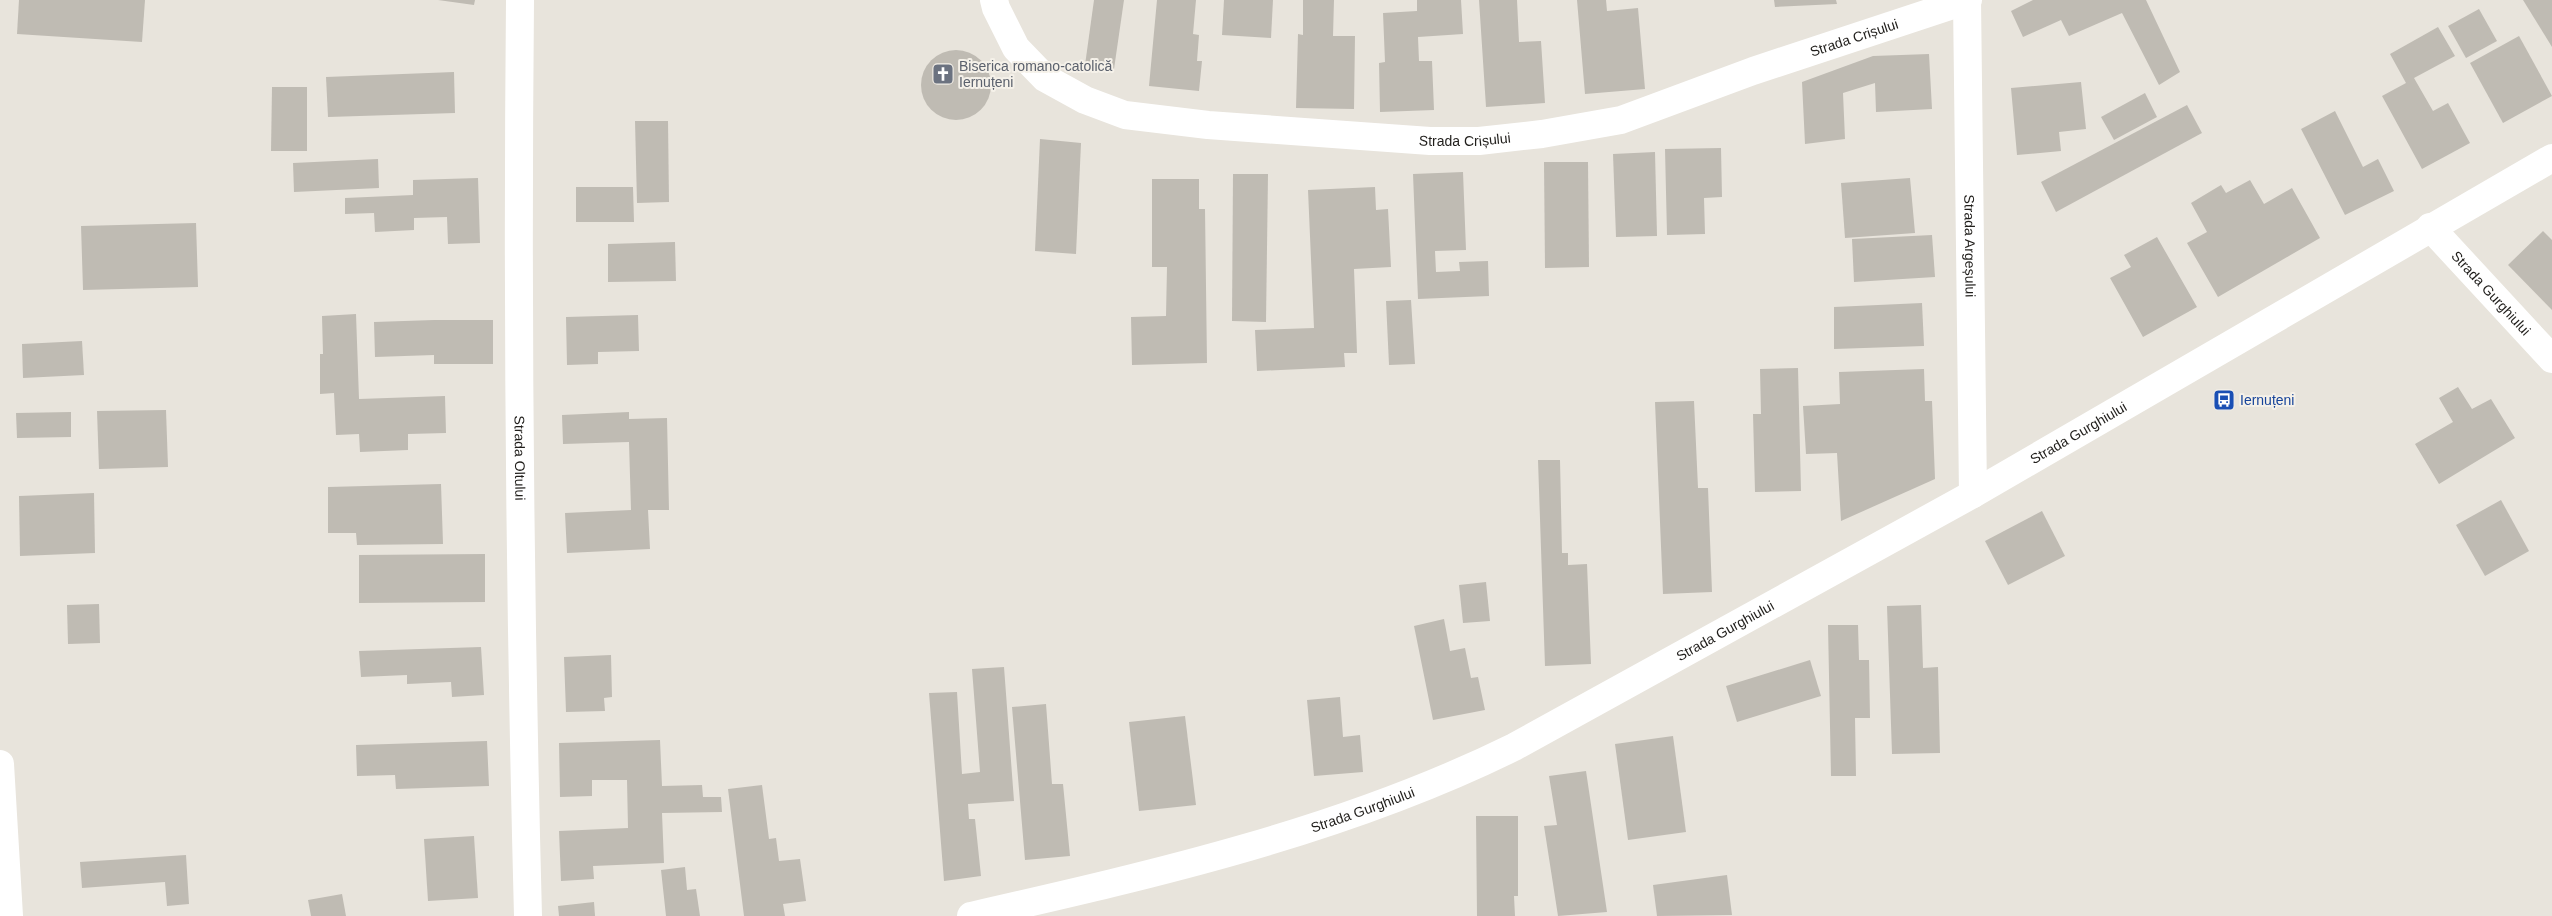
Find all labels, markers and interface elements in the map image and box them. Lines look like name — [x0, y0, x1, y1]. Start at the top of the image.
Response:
street label: Strada Crișului — [1808, 16, 1900, 60]
place label: Biserica romano-catolică Iernuțeni — [959, 58, 1112, 90]
church icon: Biserica romano-catolică Iernuțeni — [931, 62, 955, 86]
street label: Strada Crișului — [1418, 130, 1511, 149]
street label: Strada Argeșului — [1961, 194, 1979, 298]
street label: Strada Gurghiului — [2448, 248, 2534, 339]
bus stop icon: Iernuțeni — [2212, 388, 2236, 412]
place label: Iernuțeni — [2240, 392, 2294, 408]
street label: Strada Gurghiului — [2027, 399, 2130, 467]
street label: Strada Oltului — [512, 415, 528, 501]
street label: Strada Gurghiului — [1673, 597, 1777, 664]
street label: Strada Gurghiului — [1309, 784, 1417, 836]

